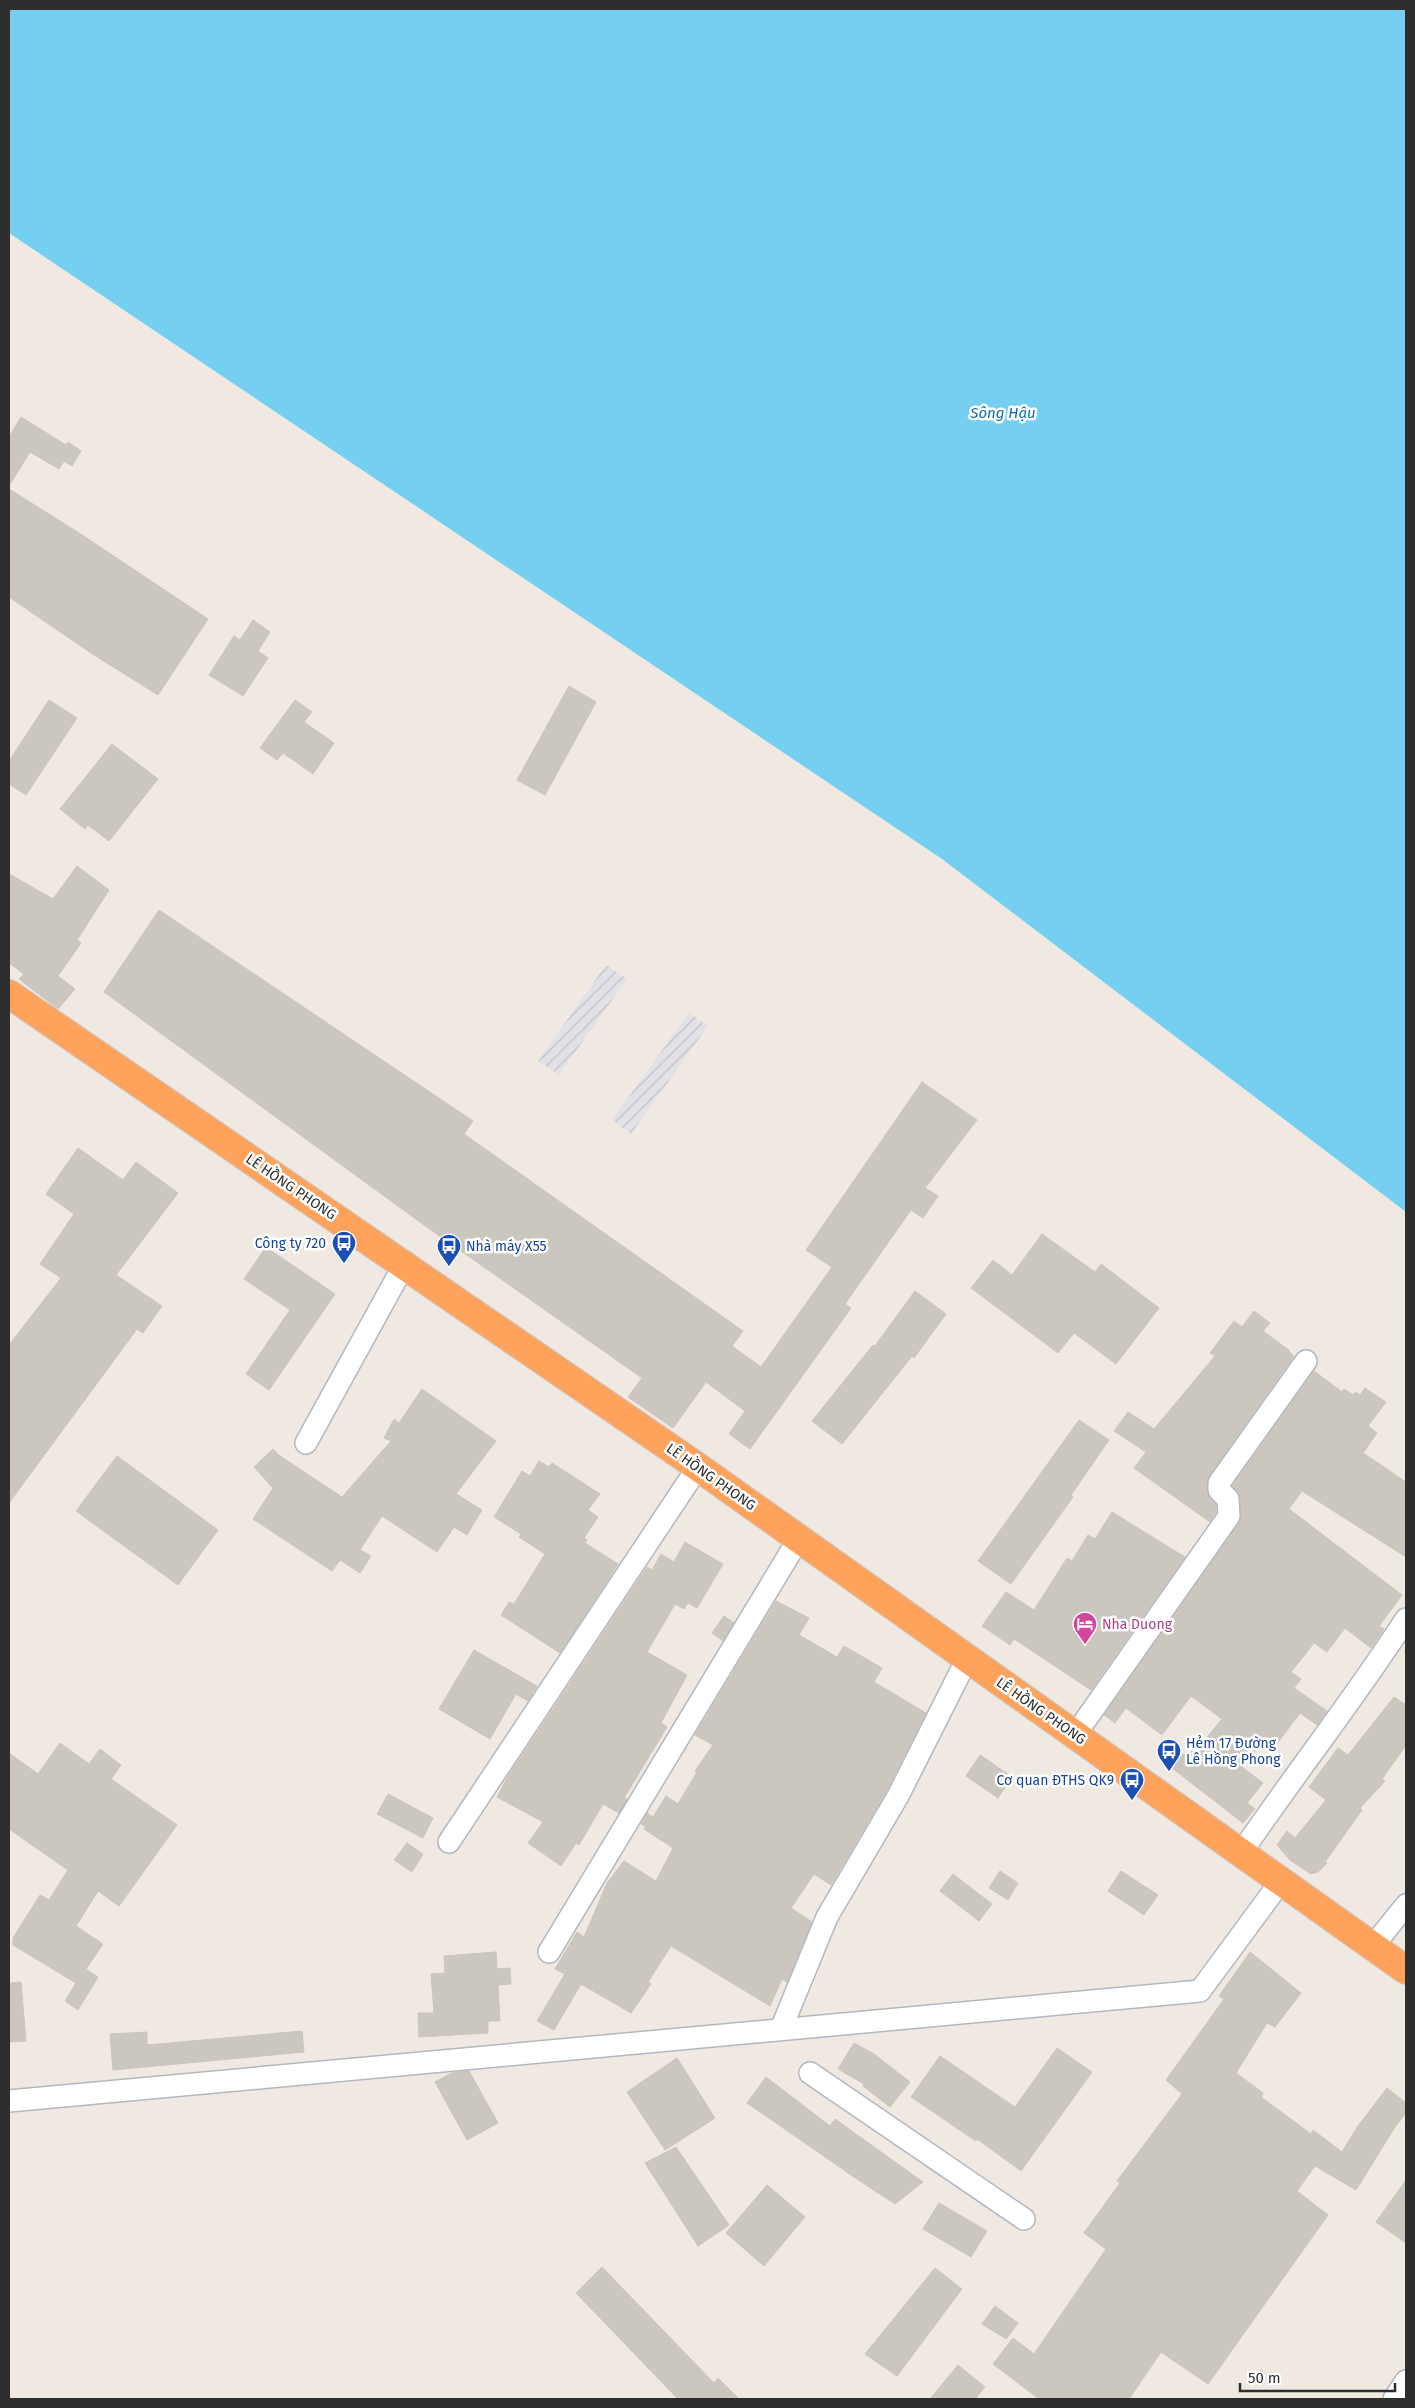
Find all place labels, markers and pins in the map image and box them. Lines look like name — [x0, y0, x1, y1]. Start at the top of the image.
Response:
bus stop icon: Công ty 720 — [331, 1230, 357, 1264]
bus stop icon: Nhà máy X55 — [436, 1233, 462, 1267]
place label: Công ty 720 — [255, 1235, 326, 1252]
place label: Nhà máy X55 — [466, 1238, 547, 1255]
hotel icon: Nha Duong — [1072, 1611, 1098, 1645]
place label: Nha Duong — [1102, 1616, 1173, 1633]
place label: Hẻm 17 Đường Lê Hồng Phong — [1186, 1735, 1281, 1768]
bus stop icon: Hẻm 17 Đường Lê Hồng Phong — [1156, 1738, 1182, 1772]
bus stop icon: Cơ quan ĐTHS QK9 — [1119, 1767, 1145, 1801]
place label: Cơ quan ĐTHS QK9 — [996, 1772, 1114, 1789]

